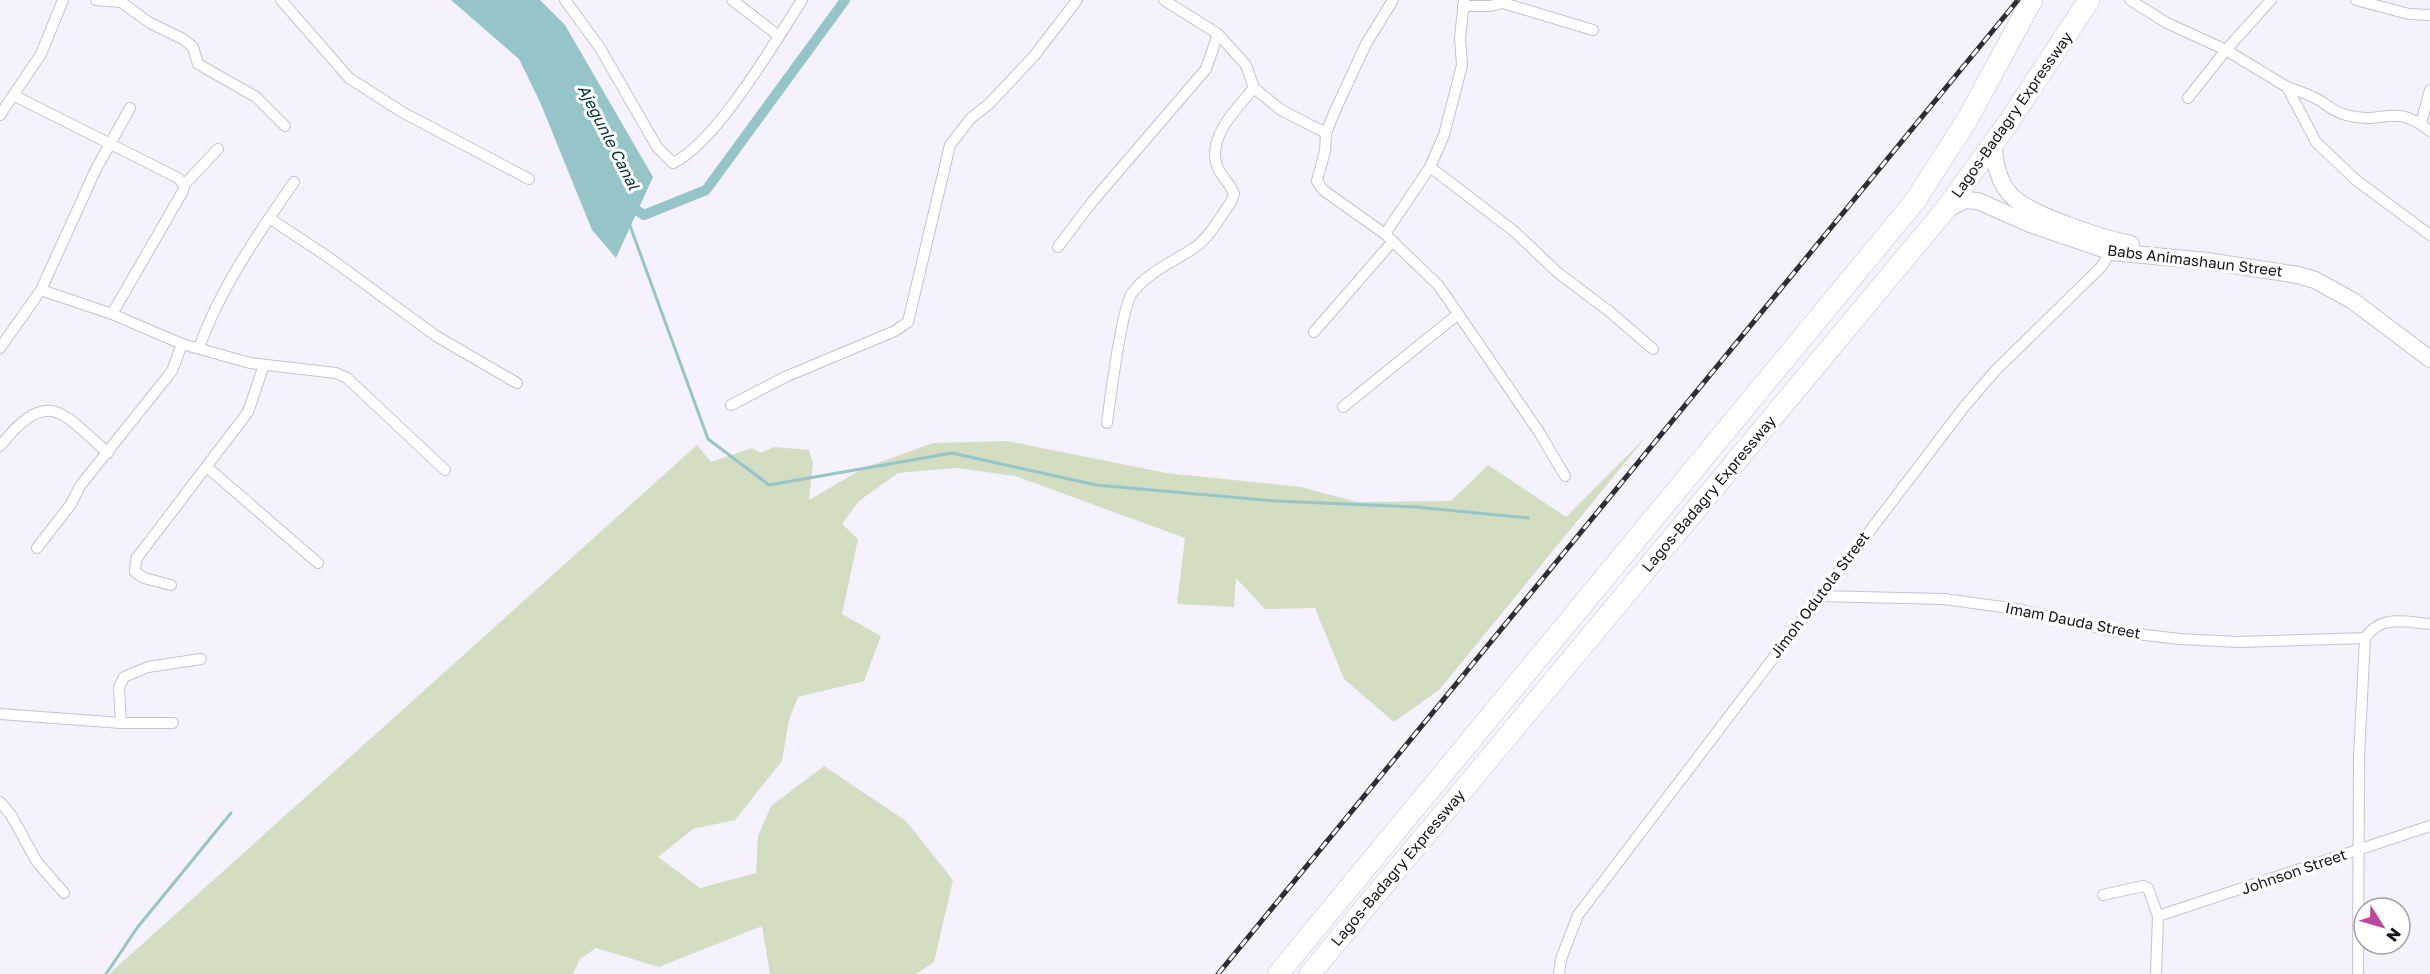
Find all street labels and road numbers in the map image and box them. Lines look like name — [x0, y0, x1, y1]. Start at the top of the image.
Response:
street label: Lagos-Badagry Expressway — [1947, 28, 2076, 201]
street label: Babs Animashaun Street — [2106, 240, 2284, 280]
street label: Lagos-Badagry Expressway — [1638, 411, 1779, 575]
street label: Jimoh Odutola Street — [1766, 528, 1873, 661]
street label: Imam Dauda Street — [2004, 598, 2142, 642]
street label: Lagos-Badagry Expressway — [1327, 785, 1468, 949]
street label: Johnson Street — [2239, 845, 2349, 897]

